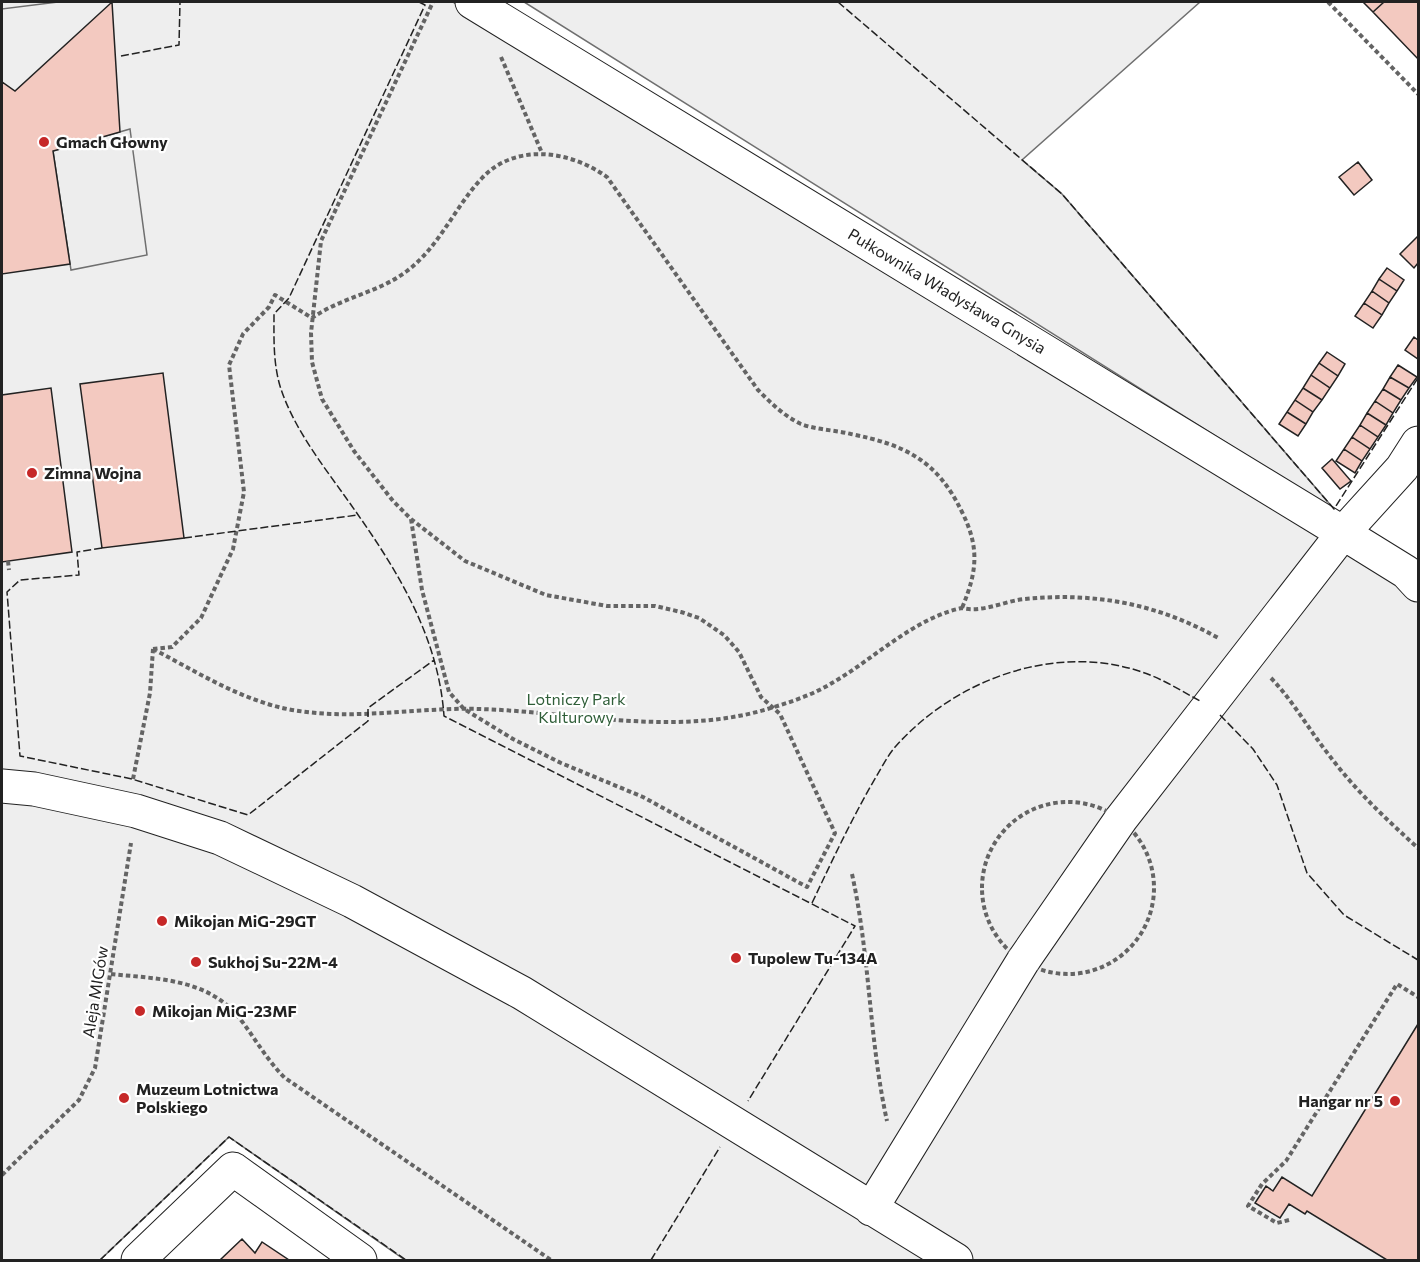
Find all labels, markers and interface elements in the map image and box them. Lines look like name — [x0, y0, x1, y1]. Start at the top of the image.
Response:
place label: Gmach Głowny — [56, 132, 168, 151]
marker: Gmach Głowny — [37, 135, 51, 149]
street label: Pułkownika Władysława Gnysia — [845, 224, 1050, 357]
place label: Zimna Wojna — [44, 463, 141, 482]
marker: Zimna Wojna — [25, 466, 39, 480]
park label: Lotniczy Park Kulturowy — [526, 689, 626, 726]
place label: Mikojan MiG-29GT — [174, 911, 316, 930]
marker: Mikojan MiG-29GT — [155, 914, 169, 928]
street label: Aleja MIGów — [78, 944, 111, 1039]
place label: Tupolew Tu-134A — [748, 948, 878, 967]
marker: Tupolew Tu-134A — [729, 951, 743, 965]
place label: Sukhoj Su-22M-4 — [208, 952, 338, 971]
marker: Sukhoj Su-22M-4 — [189, 955, 203, 969]
place label: Mikojan MiG-23MF — [152, 1001, 297, 1020]
marker: Mikojan MiG-23MF — [133, 1004, 147, 1018]
place label: Muzeum Lotnictwa Polskiego — [136, 1079, 279, 1116]
marker: Muzeum Lotnictwa Polskiego — [117, 1091, 131, 1105]
place label: Hangar nr 5 — [1298, 1091, 1383, 1110]
marker: Hangar nr 5 — [1388, 1094, 1402, 1108]

